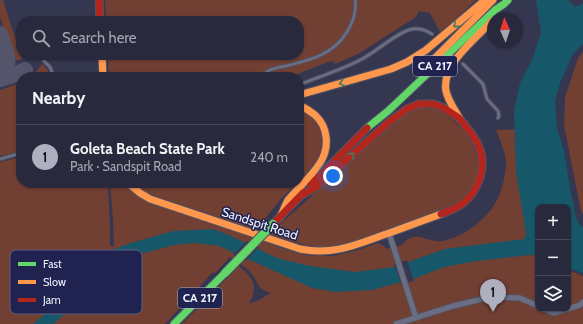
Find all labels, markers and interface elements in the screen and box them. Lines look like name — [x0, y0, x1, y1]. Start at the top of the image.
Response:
north arrow — [487, 12, 523, 48]
search box — [16, 16, 304, 60]
one-way arrow — [453, 21, 460, 28]
icon: search — [30, 27, 52, 49]
text: Search here — [62, 29, 137, 47]
road number: CA 217 — [413, 56, 457, 76]
one-way arrow — [338, 78, 345, 87]
text: Nearby — [32, 88, 85, 108]
text: Goleta Beach State Park — [70, 140, 225, 158]
text: 1 — [43, 149, 47, 165]
text: 240 m — [250, 149, 288, 165]
one-way arrow — [347, 152, 355, 160]
text: Park · Sandspit Road — [70, 158, 182, 174]
your location — [323, 166, 343, 186]
street label: Sandspit Road — [220, 203, 300, 243]
map controls — [535, 204, 571, 312]
button: + — [535, 204, 571, 240]
button: − — [535, 240, 571, 276]
legend — [10, 250, 142, 314]
text: Fast — [43, 257, 62, 271]
text: Slow — [43, 275, 66, 289]
button: layers — [535, 276, 571, 312]
pin: 1 — [480, 279, 506, 312]
road number: CA 217 — [178, 288, 222, 308]
text: Jam — [42, 293, 61, 307]

